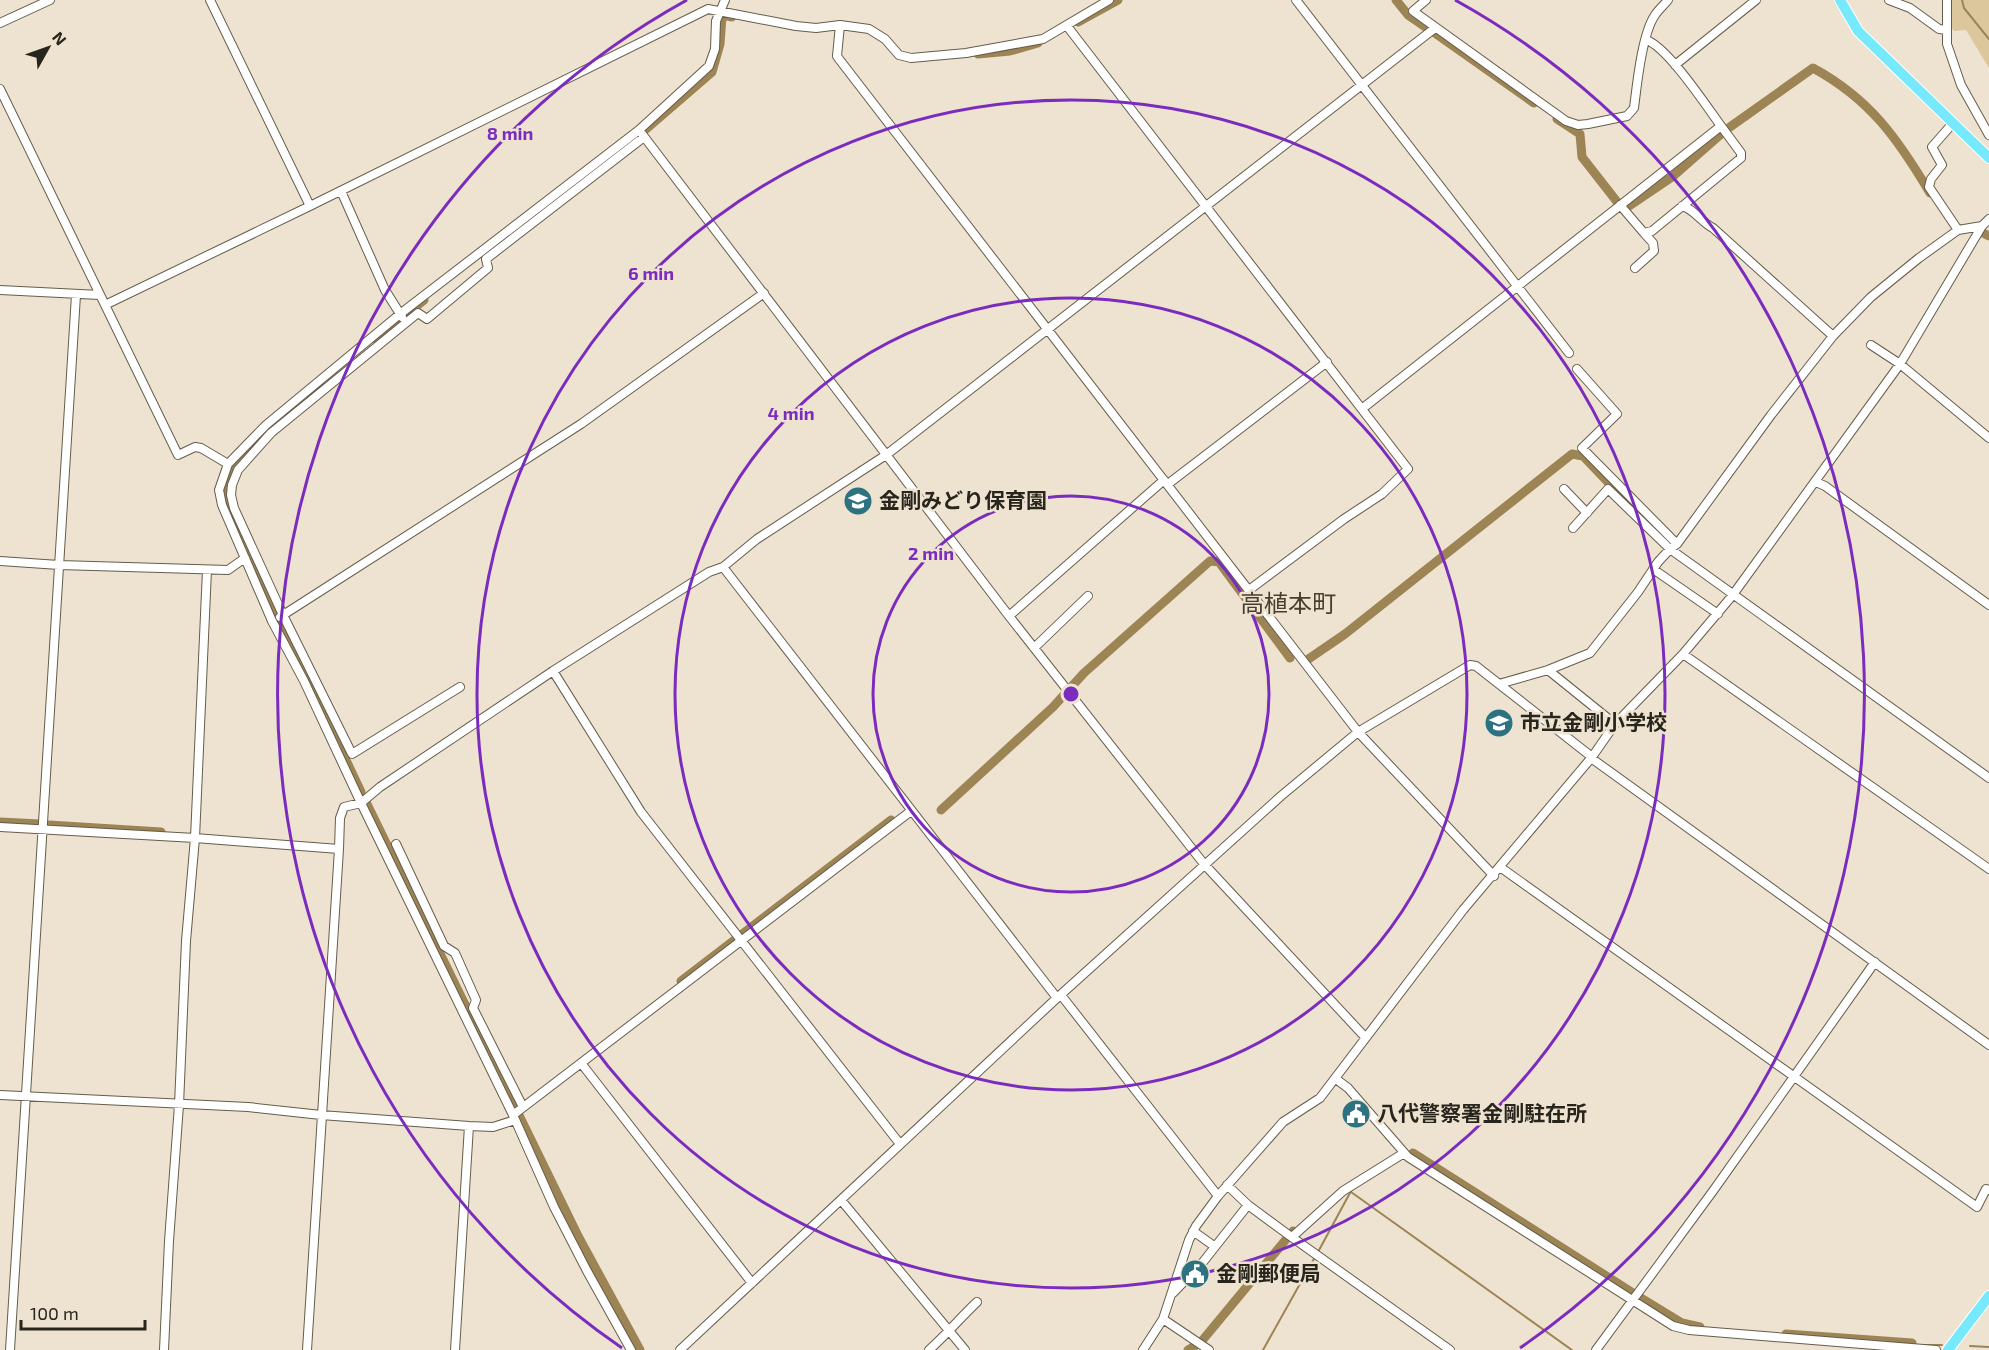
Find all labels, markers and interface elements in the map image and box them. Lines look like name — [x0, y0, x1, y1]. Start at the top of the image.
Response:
north arrow — [18, 18, 78, 78]
text: N — [49, 28, 71, 49]
text: 8 min — [487, 122, 533, 144]
text: 6 min — [628, 262, 674, 284]
text: 4 min — [768, 402, 815, 424]
school or university icon: 金剛みどり保育園 — [842, 485, 874, 517]
place label: 金剛みどり保育園 — [879, 487, 1047, 512]
text: 2 min — [908, 542, 954, 564]
district label: 高植本町 — [1240, 588, 1336, 617]
centre of rings — [1061, 684, 1081, 704]
school or university icon: 市立金剛小学校 — [1483, 707, 1515, 739]
place label: 市立金剛小学校 — [1520, 709, 1667, 734]
public building icon: 八代警察署金剛駐在所 — [1340, 1098, 1372, 1130]
place label: 八代警察署金剛駐在所 — [1377, 1100, 1587, 1125]
public building icon: 金剛郵便局 — [1179, 1258, 1211, 1290]
place label: 金剛郵便局 — [1216, 1260, 1321, 1285]
scale bar — [21, 1293, 146, 1331]
text: 100 m — [30, 1302, 79, 1324]

